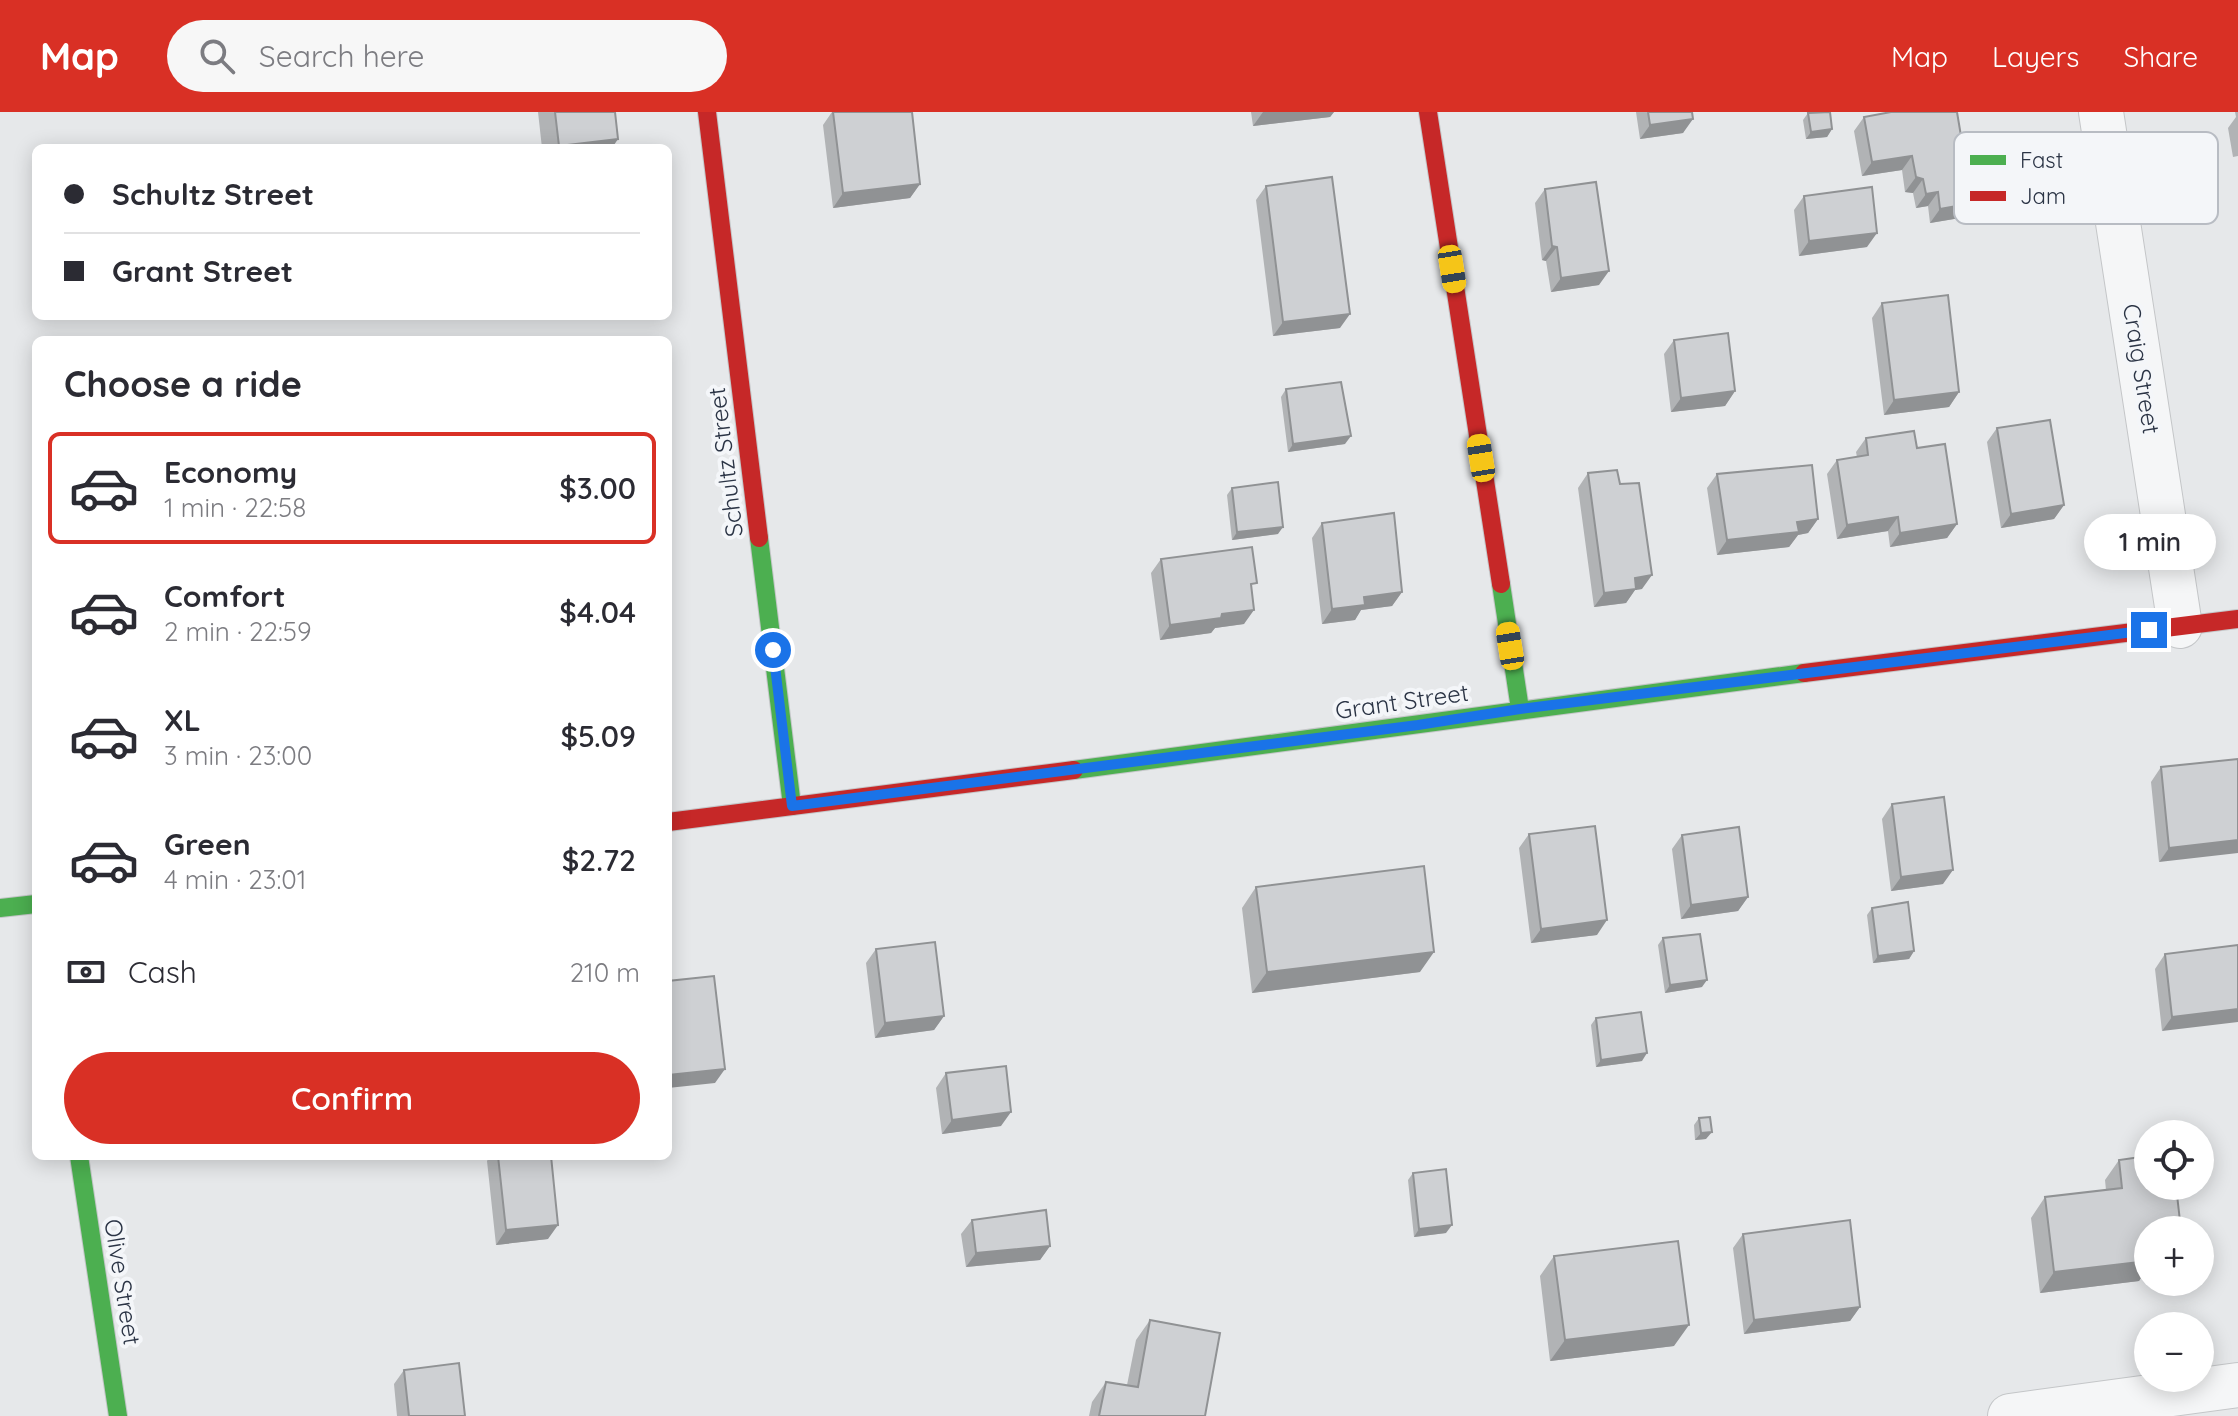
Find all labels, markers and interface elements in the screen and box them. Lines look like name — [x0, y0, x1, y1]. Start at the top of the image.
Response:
search box — [167, 20, 727, 92]
text: Map — [40, 32, 119, 80]
icon: search — [195, 34, 239, 78]
text: Search here — [259, 37, 424, 75]
text: Map — [1891, 39, 1948, 74]
text: Layers — [1992, 39, 2079, 74]
text: Share — [2123, 39, 2198, 74]
legend — [1954, 132, 2218, 224]
text: Fast — [2020, 146, 2063, 174]
text: Schultz Street — [112, 175, 314, 213]
text: Jam — [2020, 182, 2066, 210]
car — [1436, 243, 1468, 295]
text: Grant Street — [112, 252, 293, 290]
street label: Craig Street — [2117, 302, 2167, 436]
text: Choose a ride — [64, 361, 302, 406]
street label: Schultz Street — [701, 386, 749, 539]
car — [1465, 432, 1497, 484]
icon: car — [68, 452, 140, 524]
text: Economy — [164, 453, 297, 491]
text: $3.00 — [559, 469, 636, 507]
text: 1 min · 22:58 — [164, 491, 306, 524]
callout: 1 min — [2083, 514, 2215, 570]
text: 1 min — [2119, 525, 2181, 558]
icon: car — [68, 576, 140, 648]
text: Comfort — [164, 577, 285, 615]
text: $4.04 — [559, 593, 636, 631]
route end — [2131, 612, 2167, 648]
text: 2 min · 22:59 — [164, 615, 311, 648]
car — [1494, 620, 1526, 672]
route start — [755, 632, 791, 668]
street label: Grant Street — [1333, 677, 1470, 725]
icon: car — [68, 700, 140, 772]
text: XL — [164, 701, 201, 739]
text: $5.09 — [561, 717, 636, 755]
text: 3 min · 23:00 — [164, 739, 312, 772]
icon: car — [68, 824, 140, 896]
text: Green — [164, 825, 251, 863]
text: $2.72 — [562, 841, 636, 879]
text: 4 min · 23:01 — [164, 863, 306, 896]
icon: cash — [64, 950, 108, 994]
text: Cash — [128, 953, 197, 991]
text: 210 m — [570, 956, 640, 989]
button: Confirm — [64, 1052, 640, 1144]
map controls — [2134, 1120, 2214, 1392]
button: locate — [2134, 1120, 2214, 1200]
button: + — [2134, 1216, 2214, 1296]
street label: Olive Street — [98, 1217, 148, 1347]
button: − — [2134, 1312, 2214, 1392]

